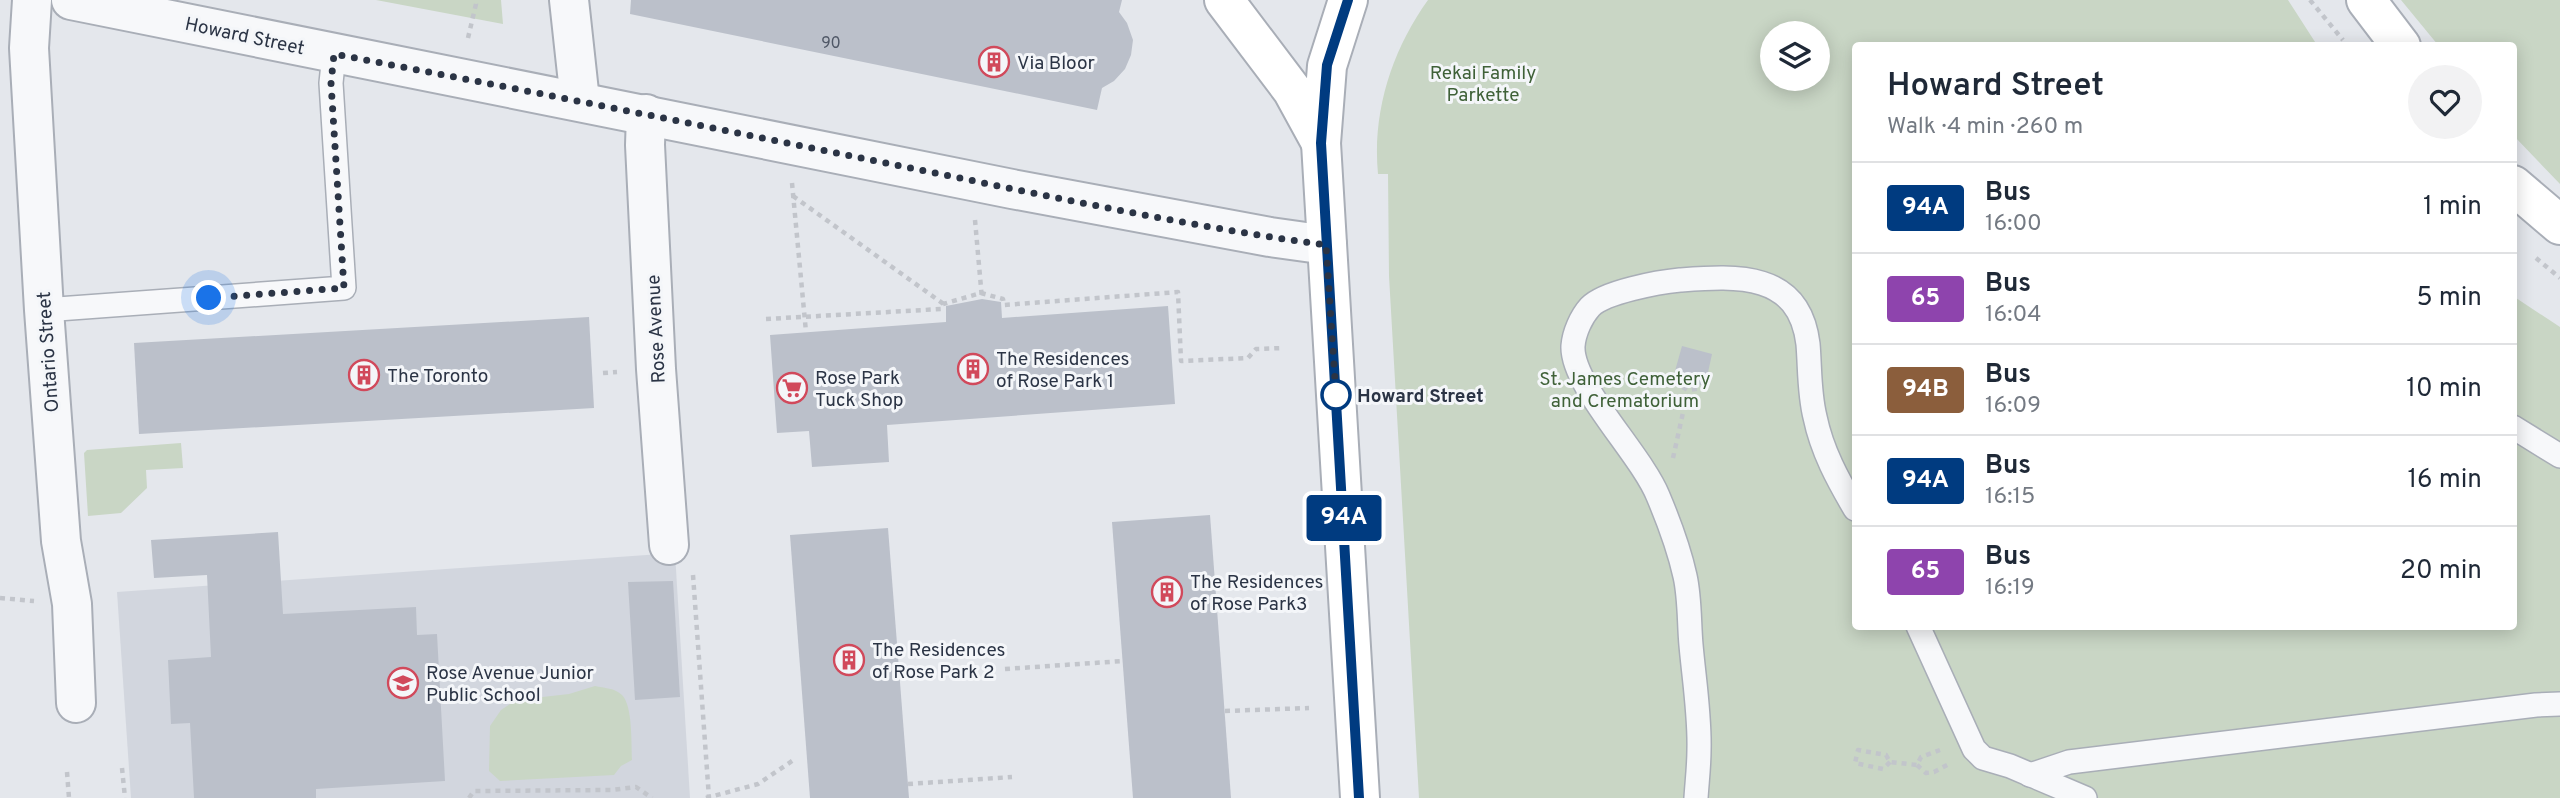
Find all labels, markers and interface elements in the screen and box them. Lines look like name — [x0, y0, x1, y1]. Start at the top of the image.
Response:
street label: Howard Street — [183, 13, 307, 61]
map controls — [1760, 21, 1830, 91]
button: layers — [1760, 21, 1830, 91]
house number: 90 — [821, 34, 841, 54]
building icon: Via Bloor — [977, 45, 1011, 79]
place label: Via Bloor — [1017, 52, 1096, 76]
park label: Rekai Family Parkette — [1430, 62, 1536, 108]
button: heart — [2408, 65, 2482, 139]
text: Howard Street — [1887, 66, 2104, 108]
text: Walk · 4 min · 260 m — [1887, 113, 2083, 142]
text: Bus — [1985, 177, 2031, 210]
text: 1 min — [2423, 191, 2482, 224]
text: 94A — [1902, 193, 1949, 223]
text: 16:00 — [1985, 210, 2042, 239]
text: Bus — [1985, 268, 2031, 301]
street label: Rose Avenue — [642, 274, 672, 384]
your location — [191, 280, 226, 315]
text: 5 min — [2416, 282, 2482, 315]
text: 65 — [1911, 284, 1940, 314]
street label: Ontario Street — [33, 291, 65, 413]
text: 16:04 — [1985, 301, 2042, 330]
place label: The Residences of Rose Park 1 — [996, 348, 1129, 394]
building icon: The Residences of Rose Park 1 — [956, 352, 990, 386]
building icon: The Toronto — [347, 358, 381, 392]
text: Bus — [1985, 359, 2031, 392]
place label: The Toronto — [387, 365, 488, 389]
place label: Rose Park Tuck Shop — [815, 367, 904, 413]
park label: St. James Cemetery and Crematorium — [1539, 368, 1711, 414]
supermarket icon: Rose Park Tuck Shop — [775, 371, 809, 405]
text: 10 min — [2406, 373, 2482, 406]
text: 94B — [1902, 375, 1949, 405]
marker: Howard Street — [1321, 380, 1351, 410]
place label: Howard Street — [1357, 385, 1484, 409]
text: 16:09 — [1985, 392, 2041, 421]
text: Bus — [1985, 450, 2031, 483]
text: 16 min — [2407, 464, 2482, 497]
text: 94A — [1902, 466, 1949, 496]
text: 16:15 — [1985, 483, 2035, 512]
line badge: 94A — [1304, 495, 1384, 541]
text: 94A — [1321, 503, 1367, 533]
text: Bus — [1985, 541, 2031, 574]
text: 20 min — [2400, 555, 2482, 588]
text: 65 — [1911, 557, 1940, 587]
place label: The Residences of Rose Park3 — [1190, 571, 1323, 617]
text: 16:19 — [1985, 574, 2035, 603]
building icon: The Residences of Rose Park3 — [1150, 575, 1184, 609]
place label: The Residences of Rose Park 2 — [872, 639, 1005, 685]
building icon: The Residences of Rose Park 2 — [832, 643, 866, 677]
place label: Rose Avenue Junior Public School — [426, 662, 594, 708]
school or university icon: Rose Avenue Junior Public School — [386, 666, 420, 700]

